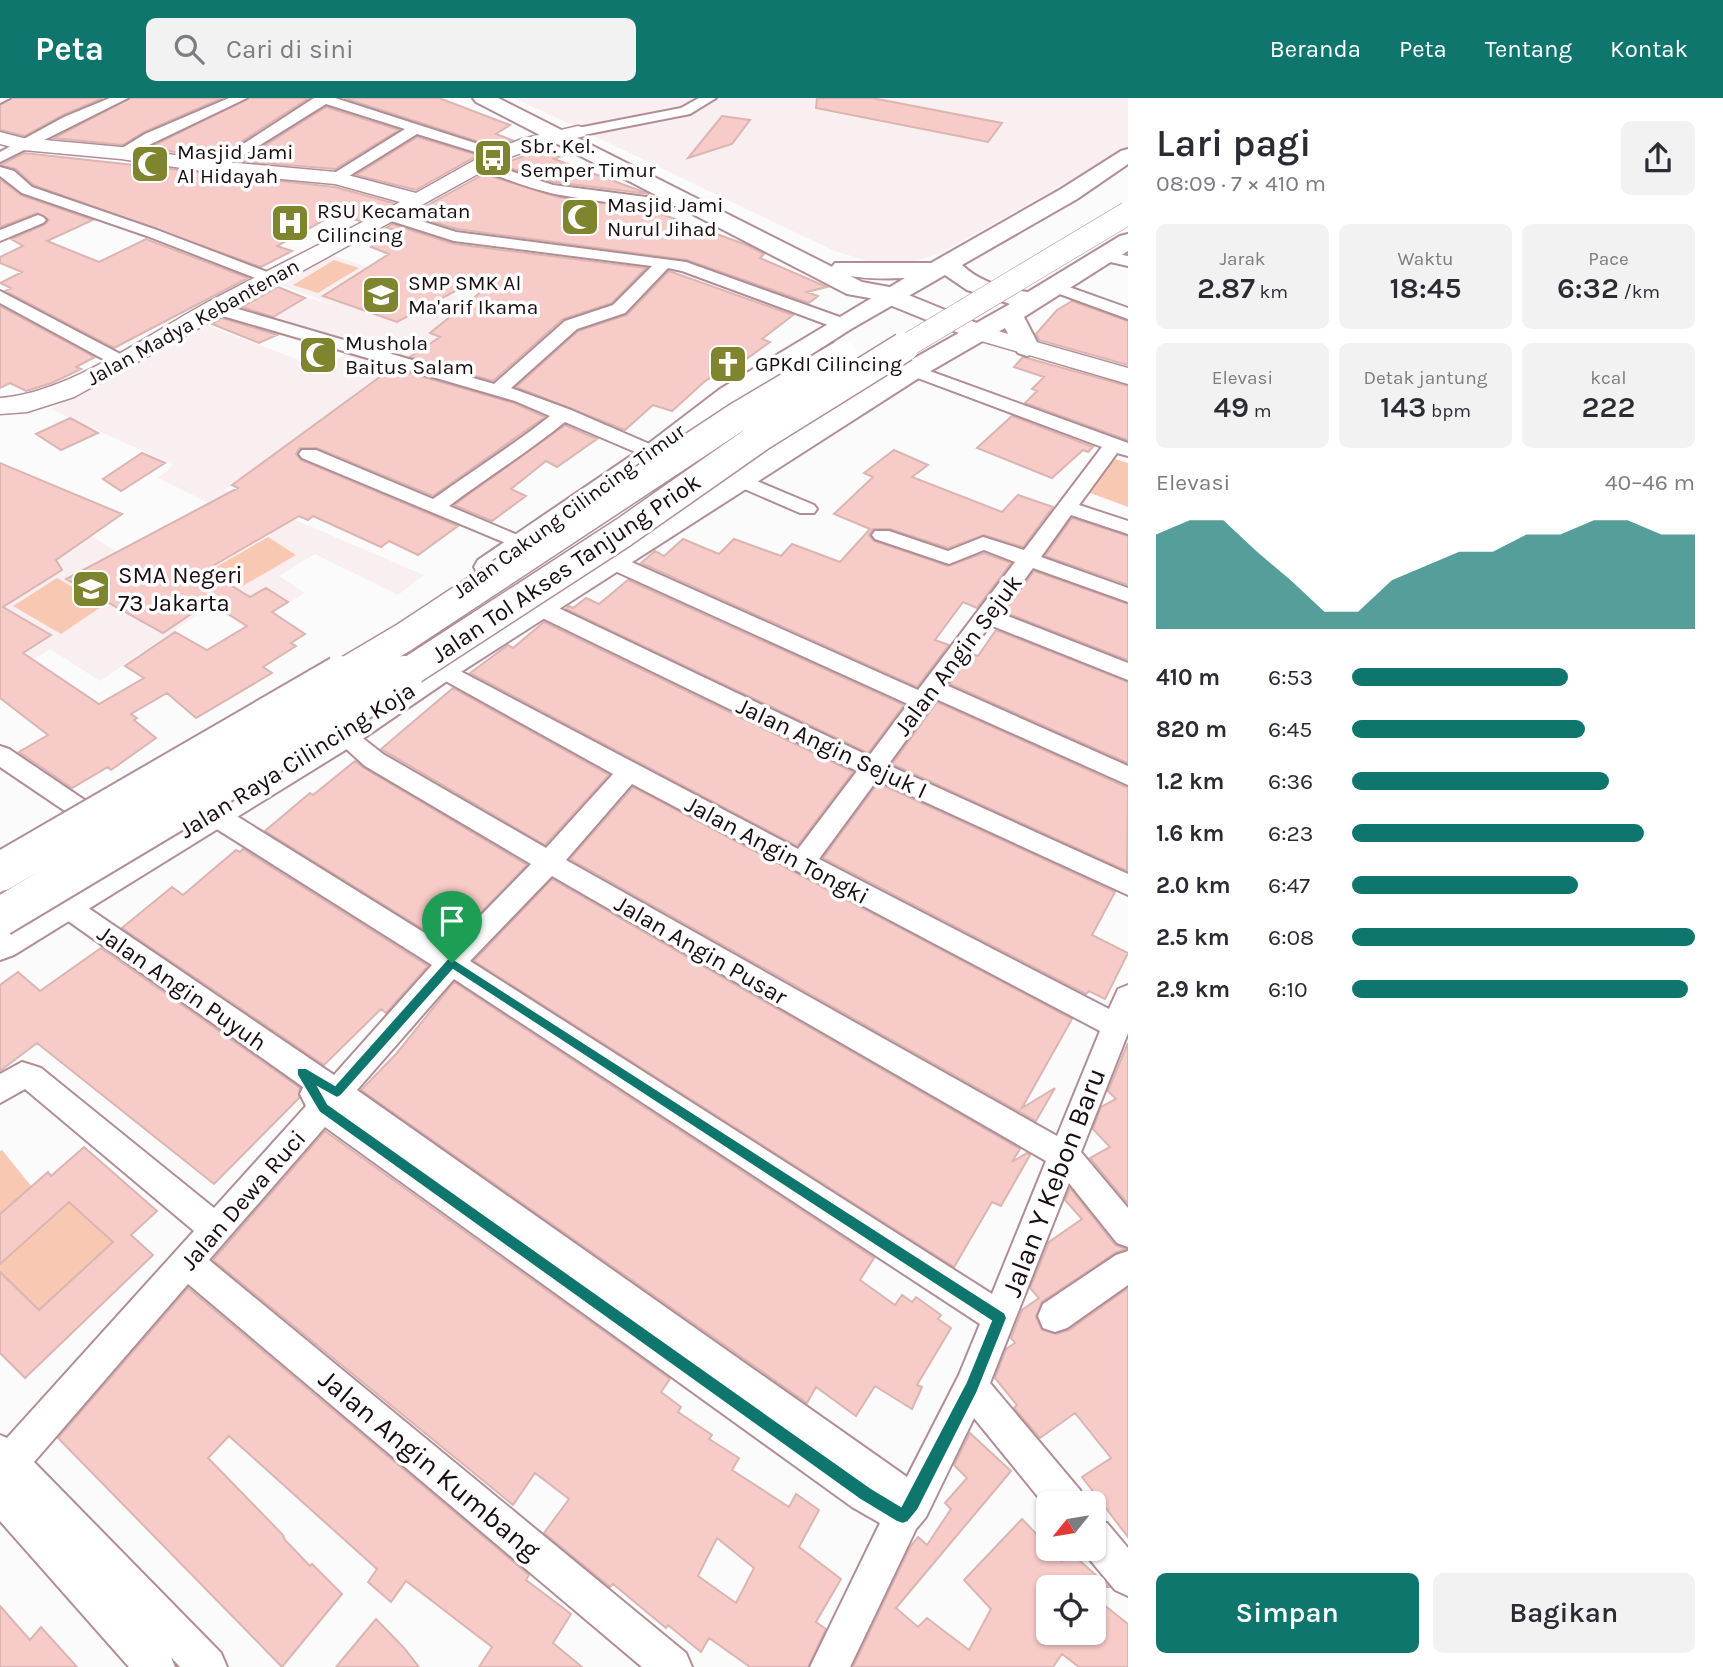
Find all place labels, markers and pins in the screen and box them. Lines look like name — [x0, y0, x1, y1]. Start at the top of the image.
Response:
place label: Sbr. Kel. Semper Timur — [520, 134, 656, 182]
bus stop icon: Sbr. Kel. Semper Timur — [472, 137, 514, 179]
place label: Masjid Jami Al Hidayah — [177, 140, 294, 188]
mosque icon: Masjid Jami Al Hidayah — [129, 143, 171, 185]
place label: Masjid Jami Nurul Jihad — [607, 193, 724, 241]
mosque icon: Masjid Jami Nurul Jihad — [559, 196, 601, 238]
place label: RSU Kecamatan Cilincing — [317, 199, 471, 247]
hospital icon: RSU Kecamatan Cilincing — [269, 202, 311, 244]
place label: SMP SMK Al Ma'arif Ikama — [408, 271, 538, 319]
school or university icon: SMP SMK Al Ma'arif Ikama — [360, 274, 402, 316]
place label: Mushola Baitus Salam — [345, 331, 474, 379]
mosque icon: Mushola Baitus Salam — [297, 334, 339, 376]
church icon: GPKdI Cilincing — [707, 343, 749, 385]
place label: GPKdI Cilincing — [755, 352, 902, 376]
place label: SMA Negeri 73 Jakarta — [118, 561, 243, 617]
school or university icon: SMA Negeri 73 Jakarta — [70, 568, 112, 610]
pin — [422, 891, 482, 963]

